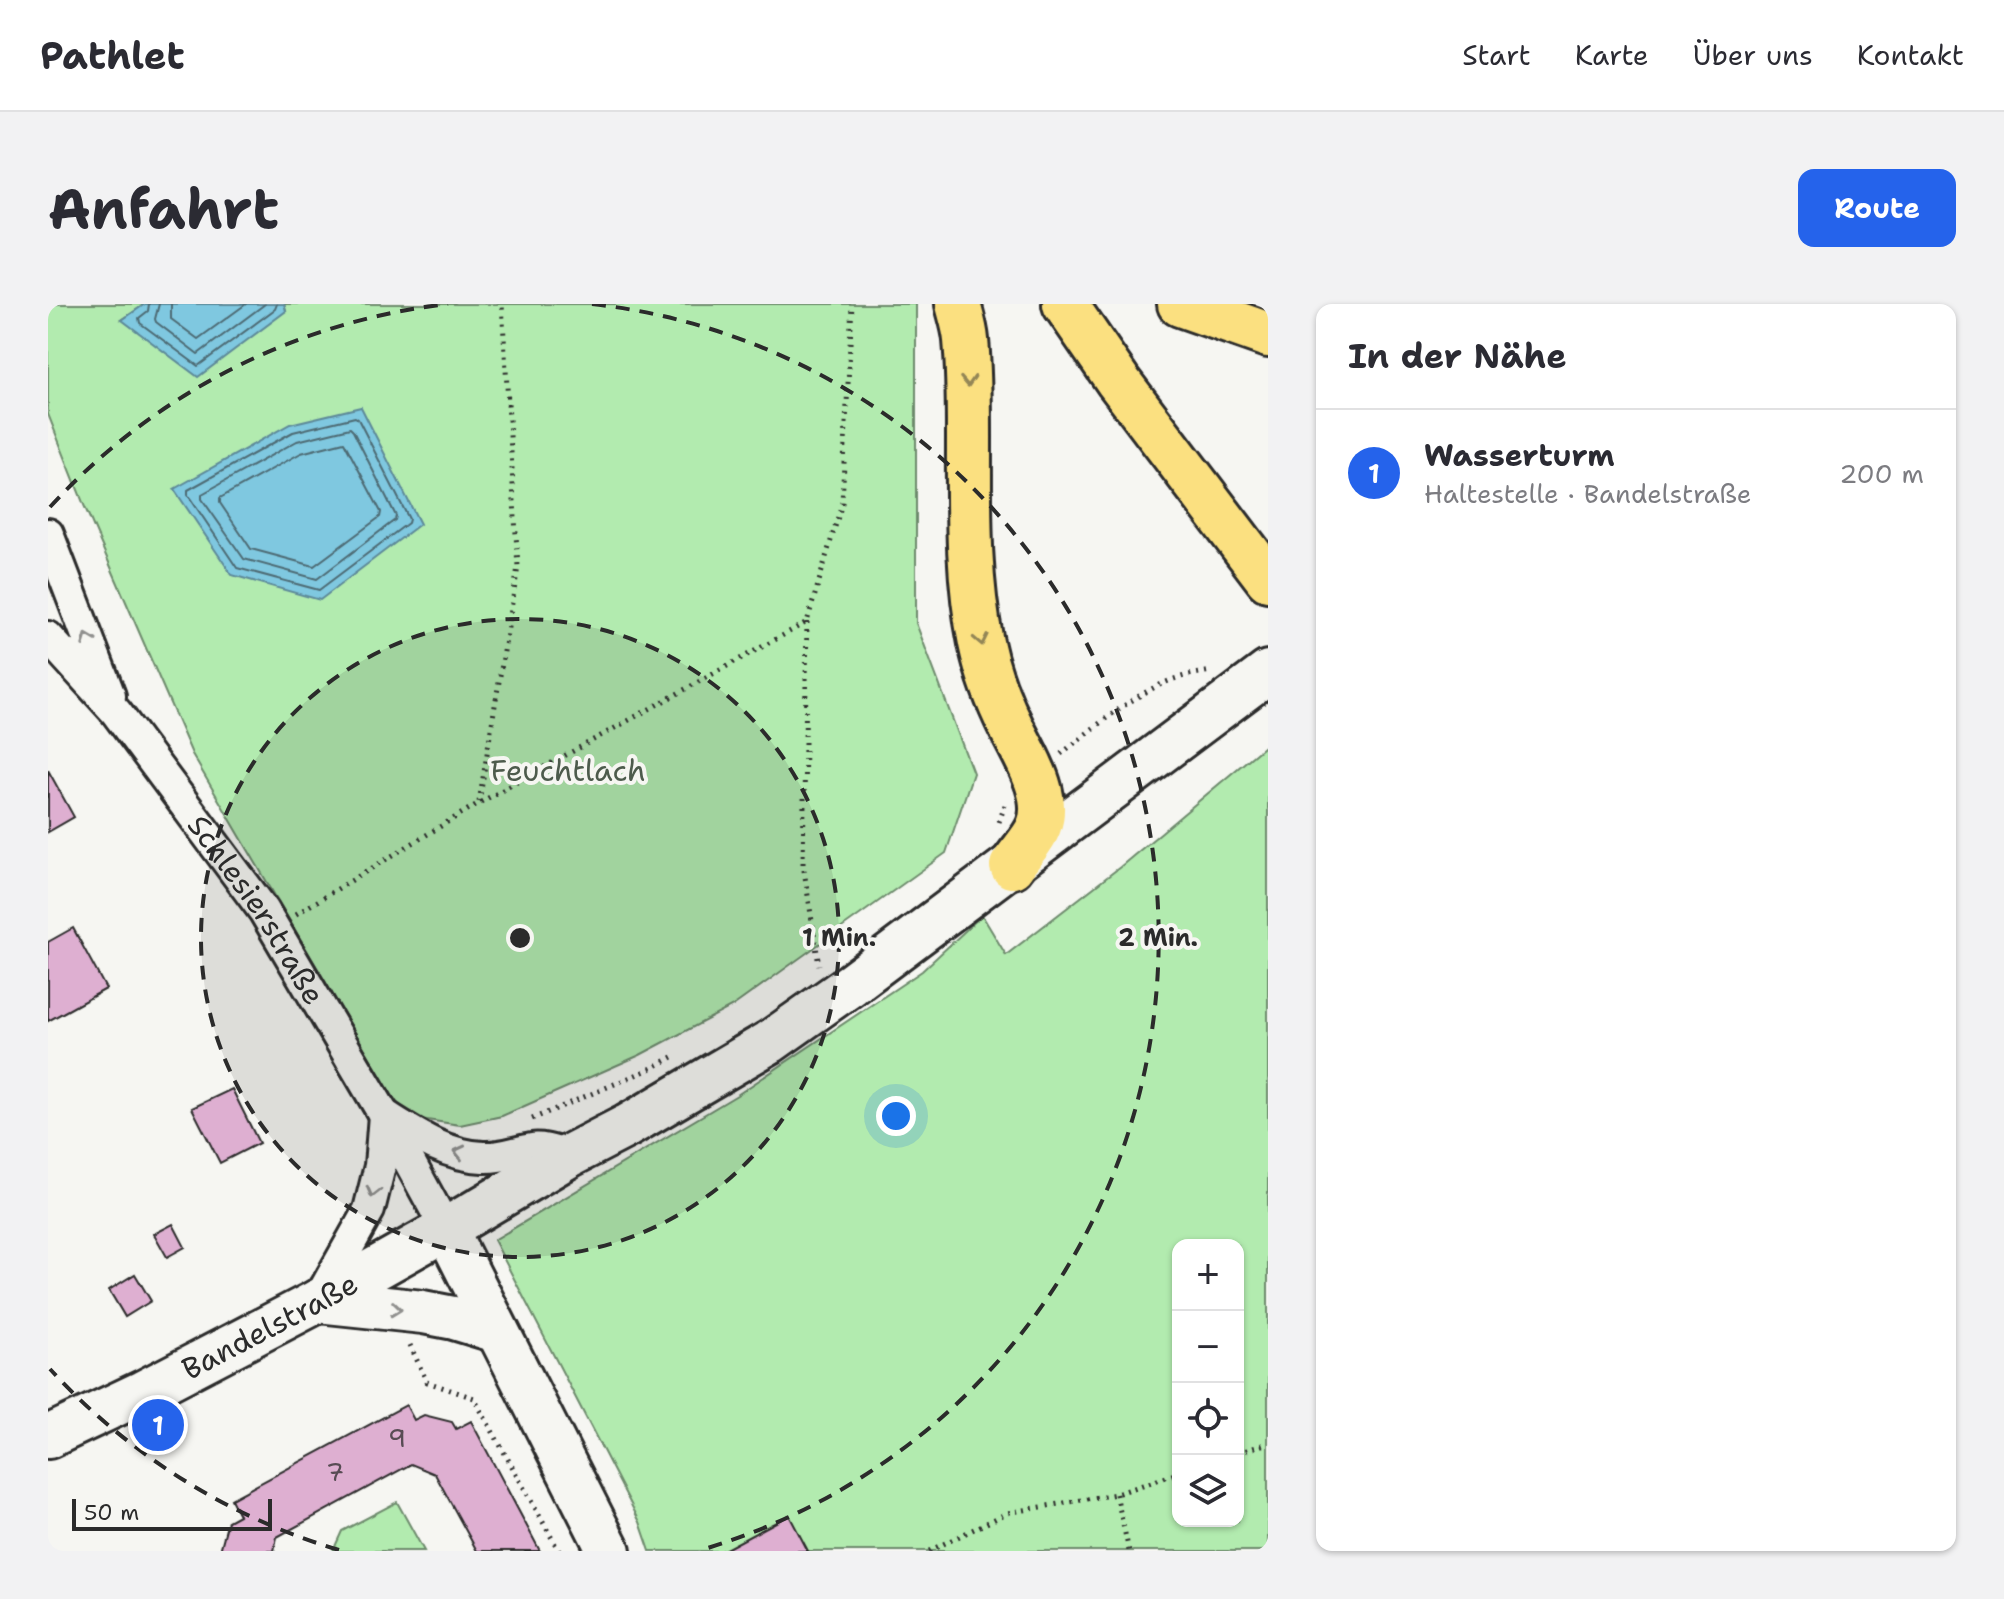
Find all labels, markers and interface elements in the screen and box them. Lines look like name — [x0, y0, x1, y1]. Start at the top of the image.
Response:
text: Pathlet — [40, 30, 185, 81]
text: Start — [1462, 36, 1531, 74]
text: Karte — [1575, 36, 1649, 74]
text: Über uns — [1693, 36, 1813, 74]
text: Kontakt — [1857, 36, 1964, 74]
button: Route — [1798, 169, 1956, 247]
text: Anfahrt — [48, 171, 279, 246]
text: In der Nähe — [1348, 333, 1567, 379]
one-way arrow — [959, 375, 976, 388]
text: Wasserturm — [1424, 435, 1615, 476]
text: 1 — [1368, 456, 1380, 491]
text: 200 m — [1839, 456, 1924, 491]
text: Haltestelle · Bandelstraße — [1424, 476, 1751, 511]
one-way arrow — [81, 633, 98, 647]
one-way arrow — [972, 633, 989, 647]
park label: Feuchtlach — [490, 750, 646, 791]
street label: Schlesierstraße — [179, 806, 335, 1012]
text: 1 Min. — [802, 922, 876, 954]
text: 2 Min. — [1118, 922, 1198, 954]
centre of rings — [506, 924, 534, 952]
your location — [876, 1096, 916, 1136]
one-way arrow — [453, 1144, 467, 1161]
one-way arrow — [366, 1185, 383, 1199]
map controls — [1172, 1239, 1244, 1527]
button: + — [1172, 1239, 1244, 1311]
street label: Bandelstraße — [174, 1262, 365, 1389]
one-way arrow — [389, 1300, 402, 1317]
button: − — [1172, 1311, 1244, 1383]
button: locate — [1172, 1383, 1244, 1455]
pin: 1 — [132, 1395, 184, 1455]
house number: 9 — [388, 1420, 406, 1455]
house number: 7 — [326, 1454, 344, 1489]
button: layers — [1172, 1455, 1244, 1527]
scale bar — [72, 1495, 272, 1531]
text: 50 m — [84, 1498, 139, 1527]

